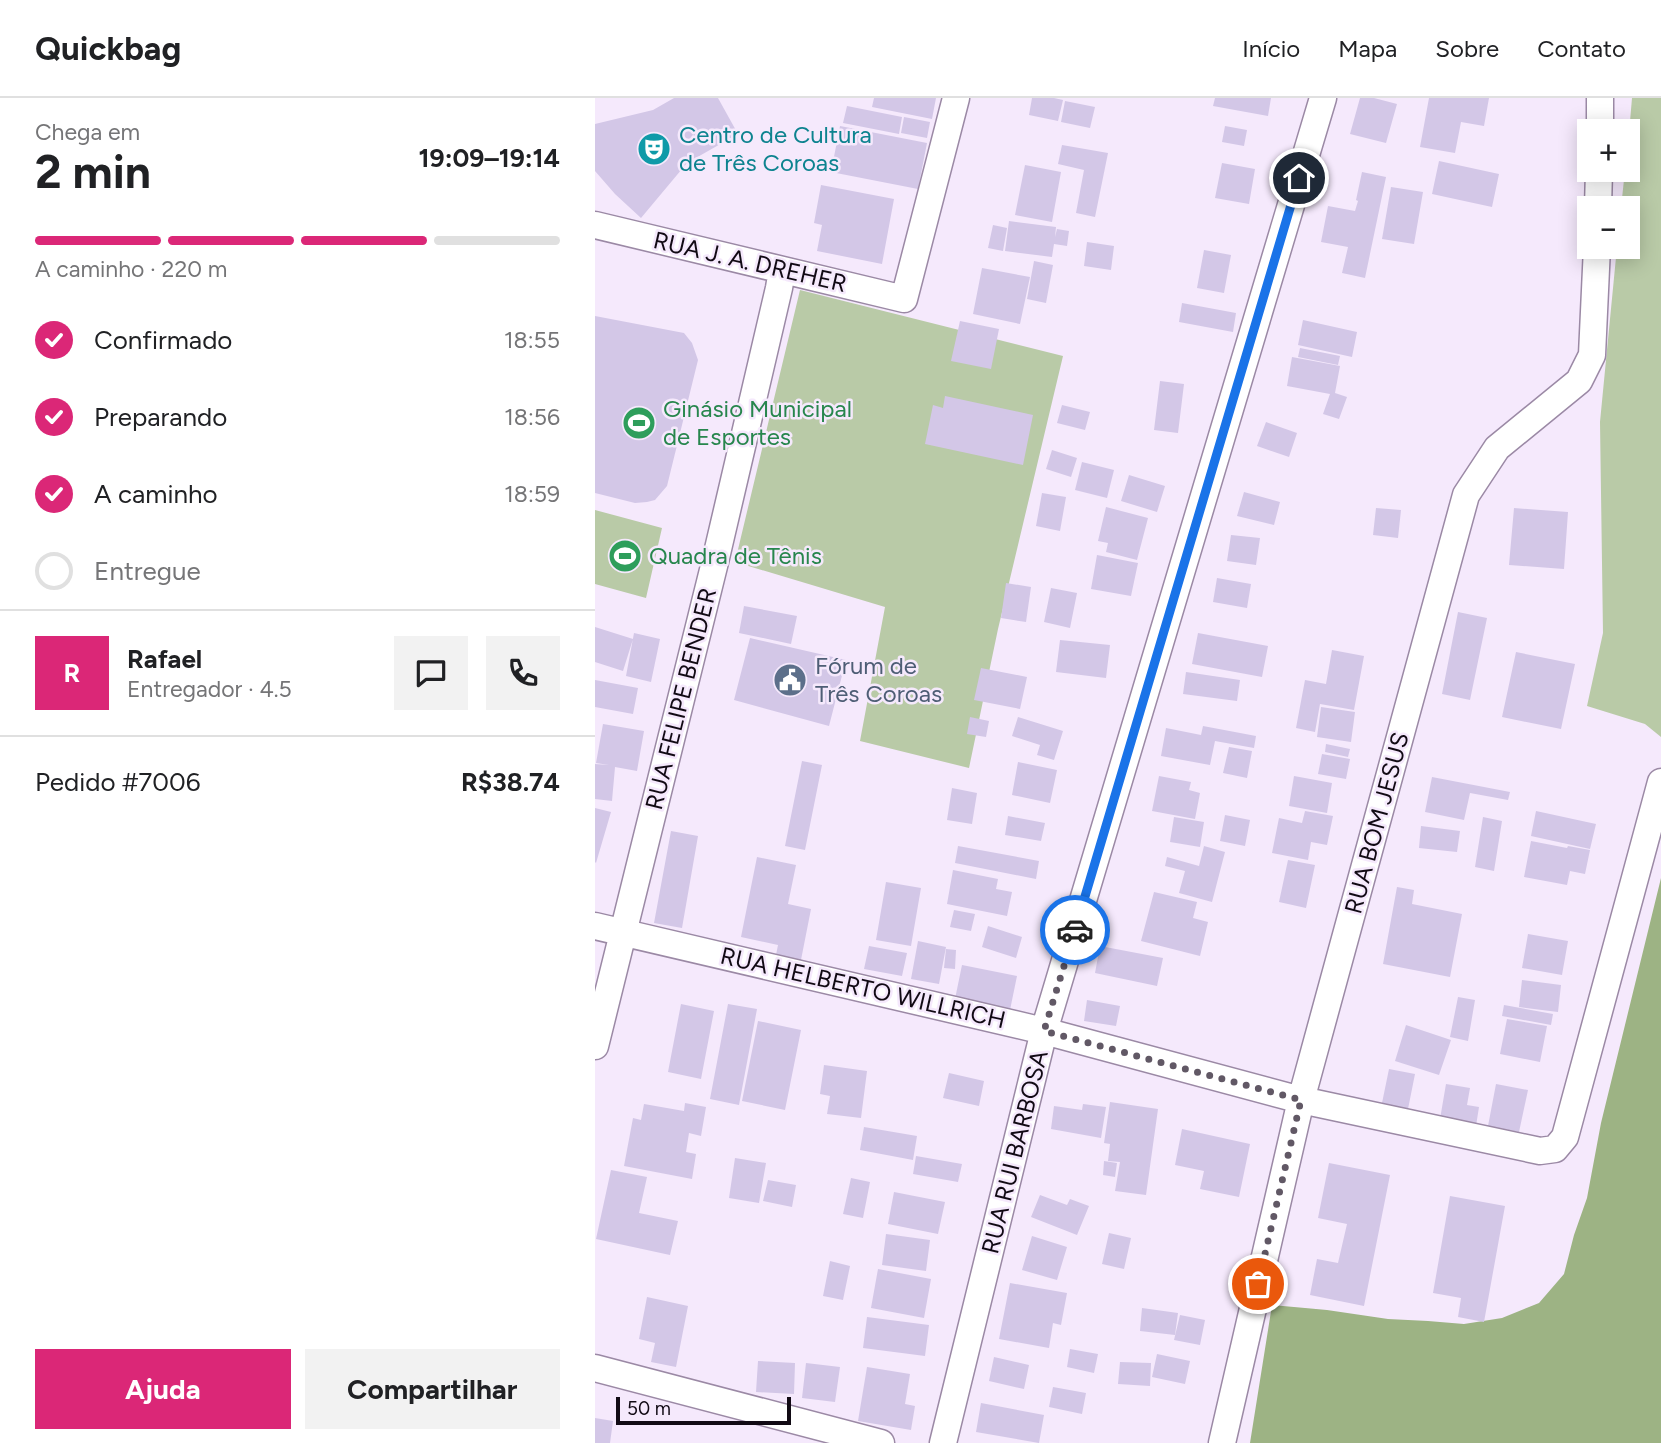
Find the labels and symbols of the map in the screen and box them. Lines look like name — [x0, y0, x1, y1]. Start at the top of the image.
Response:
place label: Centro de Cultura de Três Coroas — [679, 120, 872, 177]
theatre icon: Centro de Cultura de Três Coroas — [635, 130, 673, 168]
pin — [1269, 148, 1329, 208]
street label: RUA J. A. DREHER — [651, 225, 850, 298]
place label: Ginásio Municipal de Esportes — [663, 394, 852, 451]
sports icon: Ginásio Municipal de Esportes — [620, 404, 658, 442]
sports icon: Quadra de Tênis — [606, 537, 644, 575]
place label: Quadra de Tênis — [649, 541, 822, 570]
street label: RUA FELIPE BENDER — [639, 585, 722, 813]
place label: Fórum de Três Coroas — [815, 651, 942, 708]
public building icon: Fórum de Três Coroas — [771, 661, 809, 699]
street label: RUA BOM JESUS — [1338, 729, 1415, 917]
courier — [1040, 895, 1110, 965]
street label: RUA HELBERTO WILLRICH — [718, 941, 1009, 1034]
street label: RUA RUI BARBOSA — [975, 1046, 1054, 1257]
pin — [1228, 1254, 1288, 1314]
scale bar — [616, 1394, 791, 1426]

